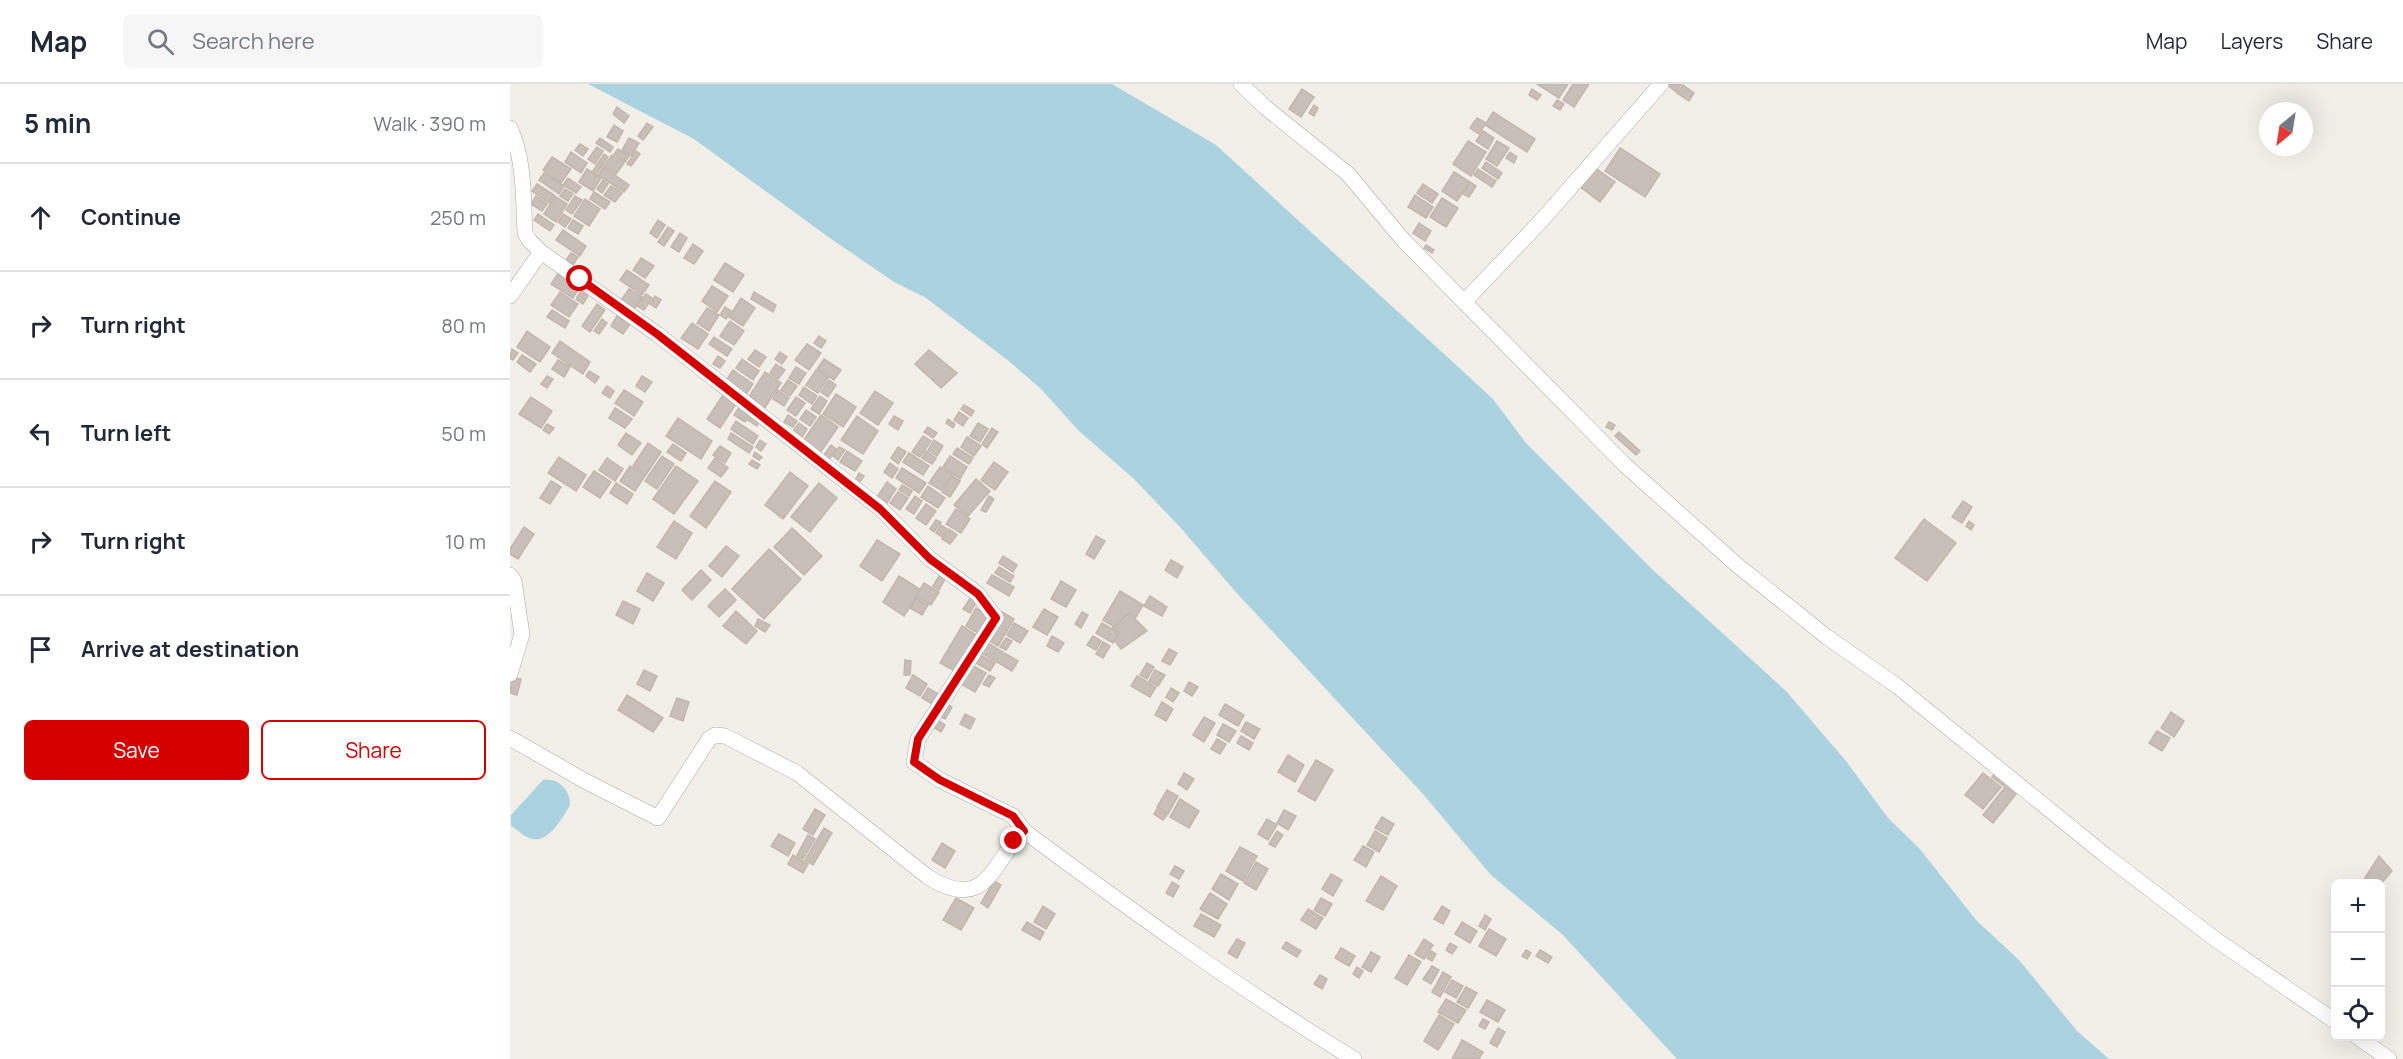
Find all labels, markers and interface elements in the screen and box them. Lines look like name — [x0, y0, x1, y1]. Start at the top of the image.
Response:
search box — [123, 14, 543, 68]
text: Map — [30, 22, 87, 60]
icon: search — [144, 25, 177, 58]
text: Search here — [192, 26, 315, 56]
text: Map — [2146, 27, 2187, 55]
text: Layers — [2220, 27, 2283, 55]
text: Share — [2316, 27, 2373, 55]
north arrow — [2259, 102, 2313, 156]
text: 5 min — [24, 105, 91, 141]
text: Walk · 390 m — [373, 110, 486, 137]
icon: ahead — [24, 201, 57, 234]
text: Continue — [81, 202, 181, 232]
text: 250 m — [430, 204, 486, 231]
route start — [566, 265, 592, 291]
icon: right — [24, 309, 57, 342]
text: Turn right — [81, 310, 186, 340]
text: 80 m — [441, 312, 486, 339]
icon: left — [24, 417, 57, 450]
text: Turn left — [81, 418, 171, 448]
text: 50 m — [441, 420, 486, 447]
icon: right — [24, 525, 57, 558]
text: Turn right — [81, 526, 186, 556]
text: 10 m — [445, 528, 486, 555]
icon: arrive — [24, 633, 57, 666]
text: Arrive at destination — [81, 634, 299, 664]
button: Save — [24, 720, 249, 780]
button: Share — [261, 720, 486, 780]
route end — [1000, 827, 1026, 853]
map controls — [2331, 879, 2385, 1041]
button: + — [2331, 879, 2385, 933]
button: − — [2331, 933, 2385, 987]
button: locate — [2331, 987, 2385, 1041]

